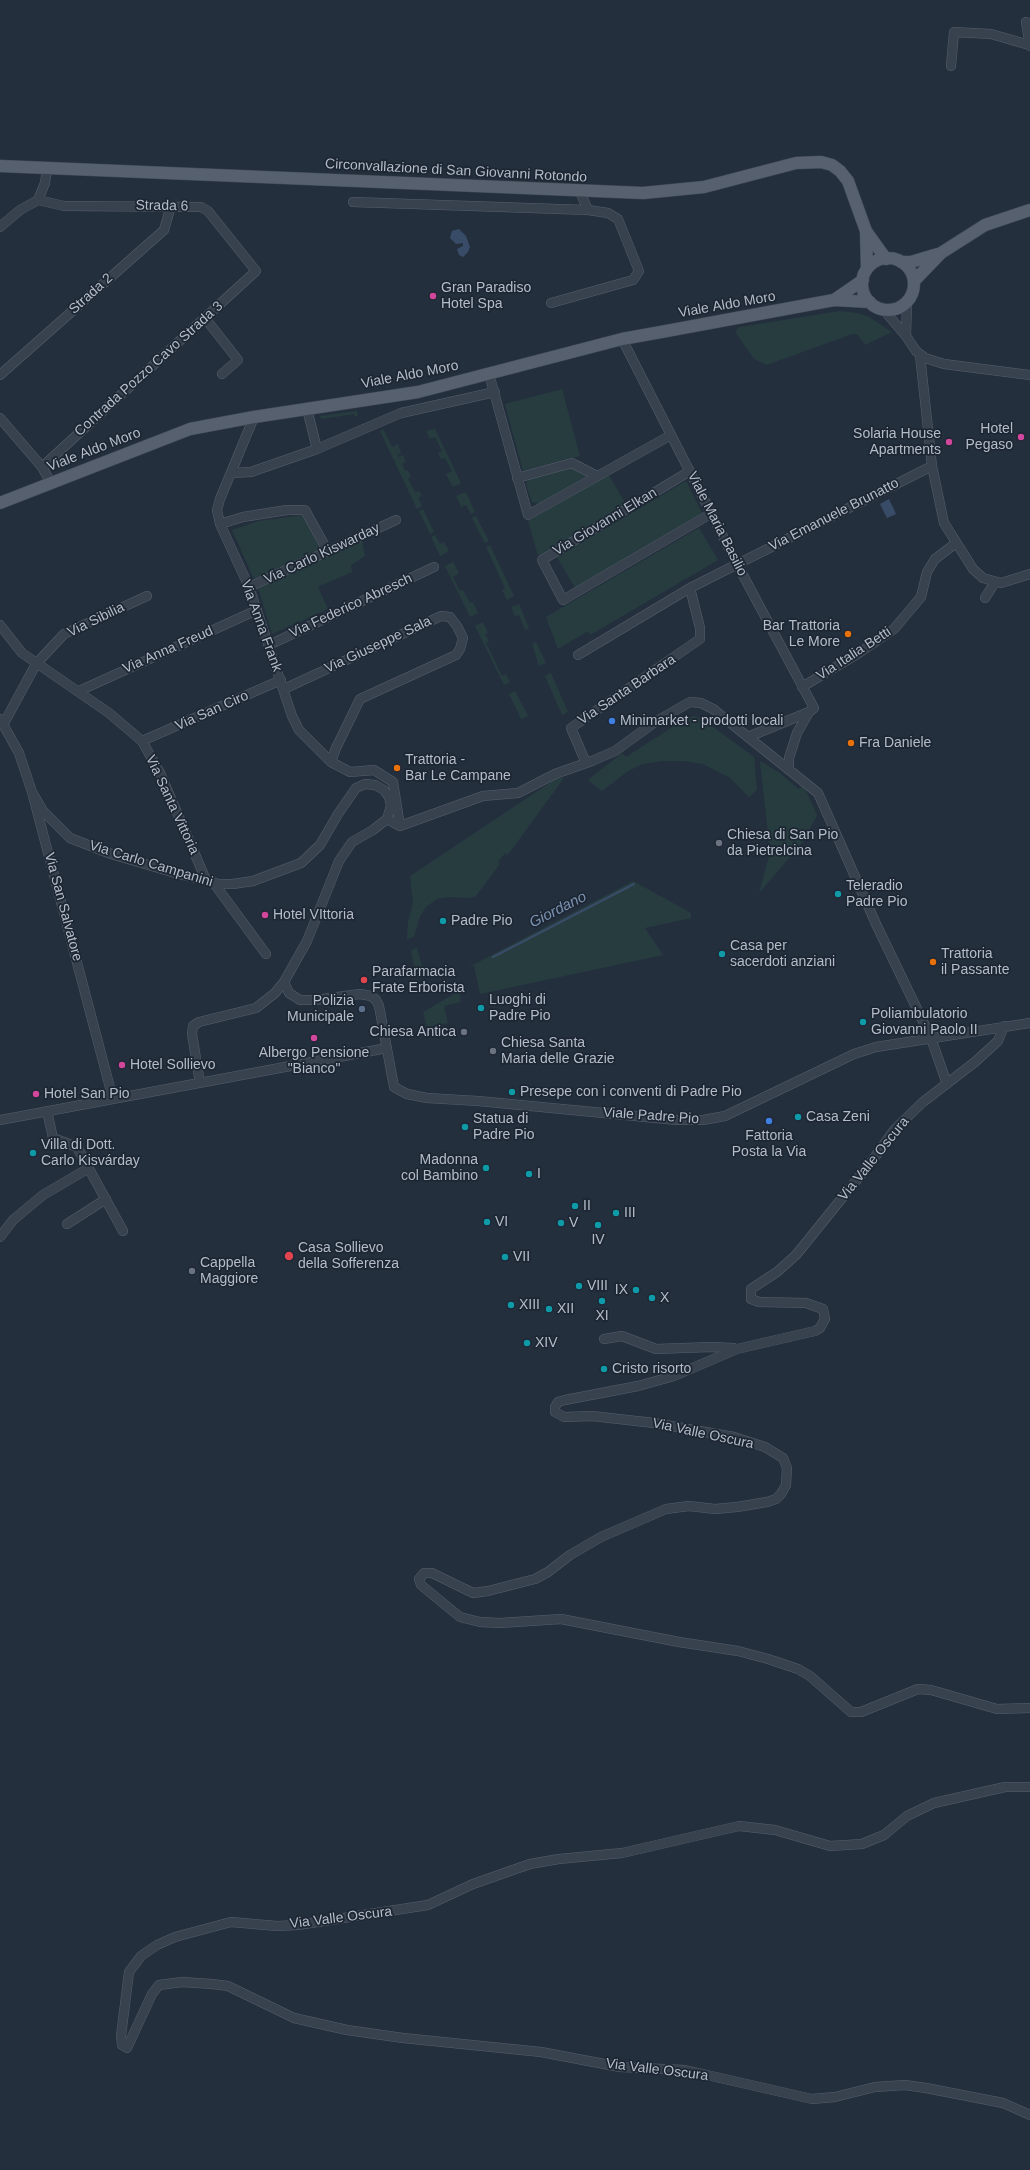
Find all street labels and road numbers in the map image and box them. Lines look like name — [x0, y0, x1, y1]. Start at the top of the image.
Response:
street label: Circonvallazione di San Giovanni Rotondo — [325, 156, 587, 186]
street label: Strada 6 — [135, 197, 189, 215]
street label: Strada 2 — [66, 270, 116, 318]
street label: Viale Aldo Moro — [677, 288, 777, 322]
street label: Contrada Pozzo Cavo Strada 3 — [71, 298, 227, 440]
street label: Viale Aldo Moro — [360, 357, 460, 393]
street label: Viale Aldo Moro — [45, 424, 143, 476]
street label: Viale Maria Basilio — [683, 469, 751, 579]
street label: Via Emanuele Brunatto — [766, 475, 902, 555]
street label: Via Giovanni Elkan — [550, 484, 660, 560]
street label: Via Carlo Kiswarday — [261, 520, 383, 588]
street label: Via Federico Abresch — [287, 570, 415, 642]
street label: Via Anna Frank — [237, 578, 285, 674]
street label: Via Sibilia — [65, 599, 127, 641]
street label: Via Giuseppe Sala — [322, 613, 434, 677]
street label: Via Anna Freud — [120, 623, 216, 677]
street label: Via Italia Betti — [814, 624, 894, 684]
street label: Via Santa Barbara — [575, 651, 679, 729]
street label: Via San Ciro — [173, 687, 251, 735]
street label: Via Santa Vittoria — [142, 753, 202, 857]
street label: Via Carlo Campanini — [87, 837, 215, 891]
street label: Via San Salvatore — [40, 851, 86, 963]
street label: Viale Padre Pio — [602, 1104, 700, 1128]
street label: Via Valle Oscura — [835, 1114, 913, 1204]
street label: Via Valle Oscura — [651, 1415, 755, 1453]
street label: Via Valle Oscura — [289, 1903, 393, 1933]
street label: Via Valle Oscura — [605, 2055, 709, 2085]

